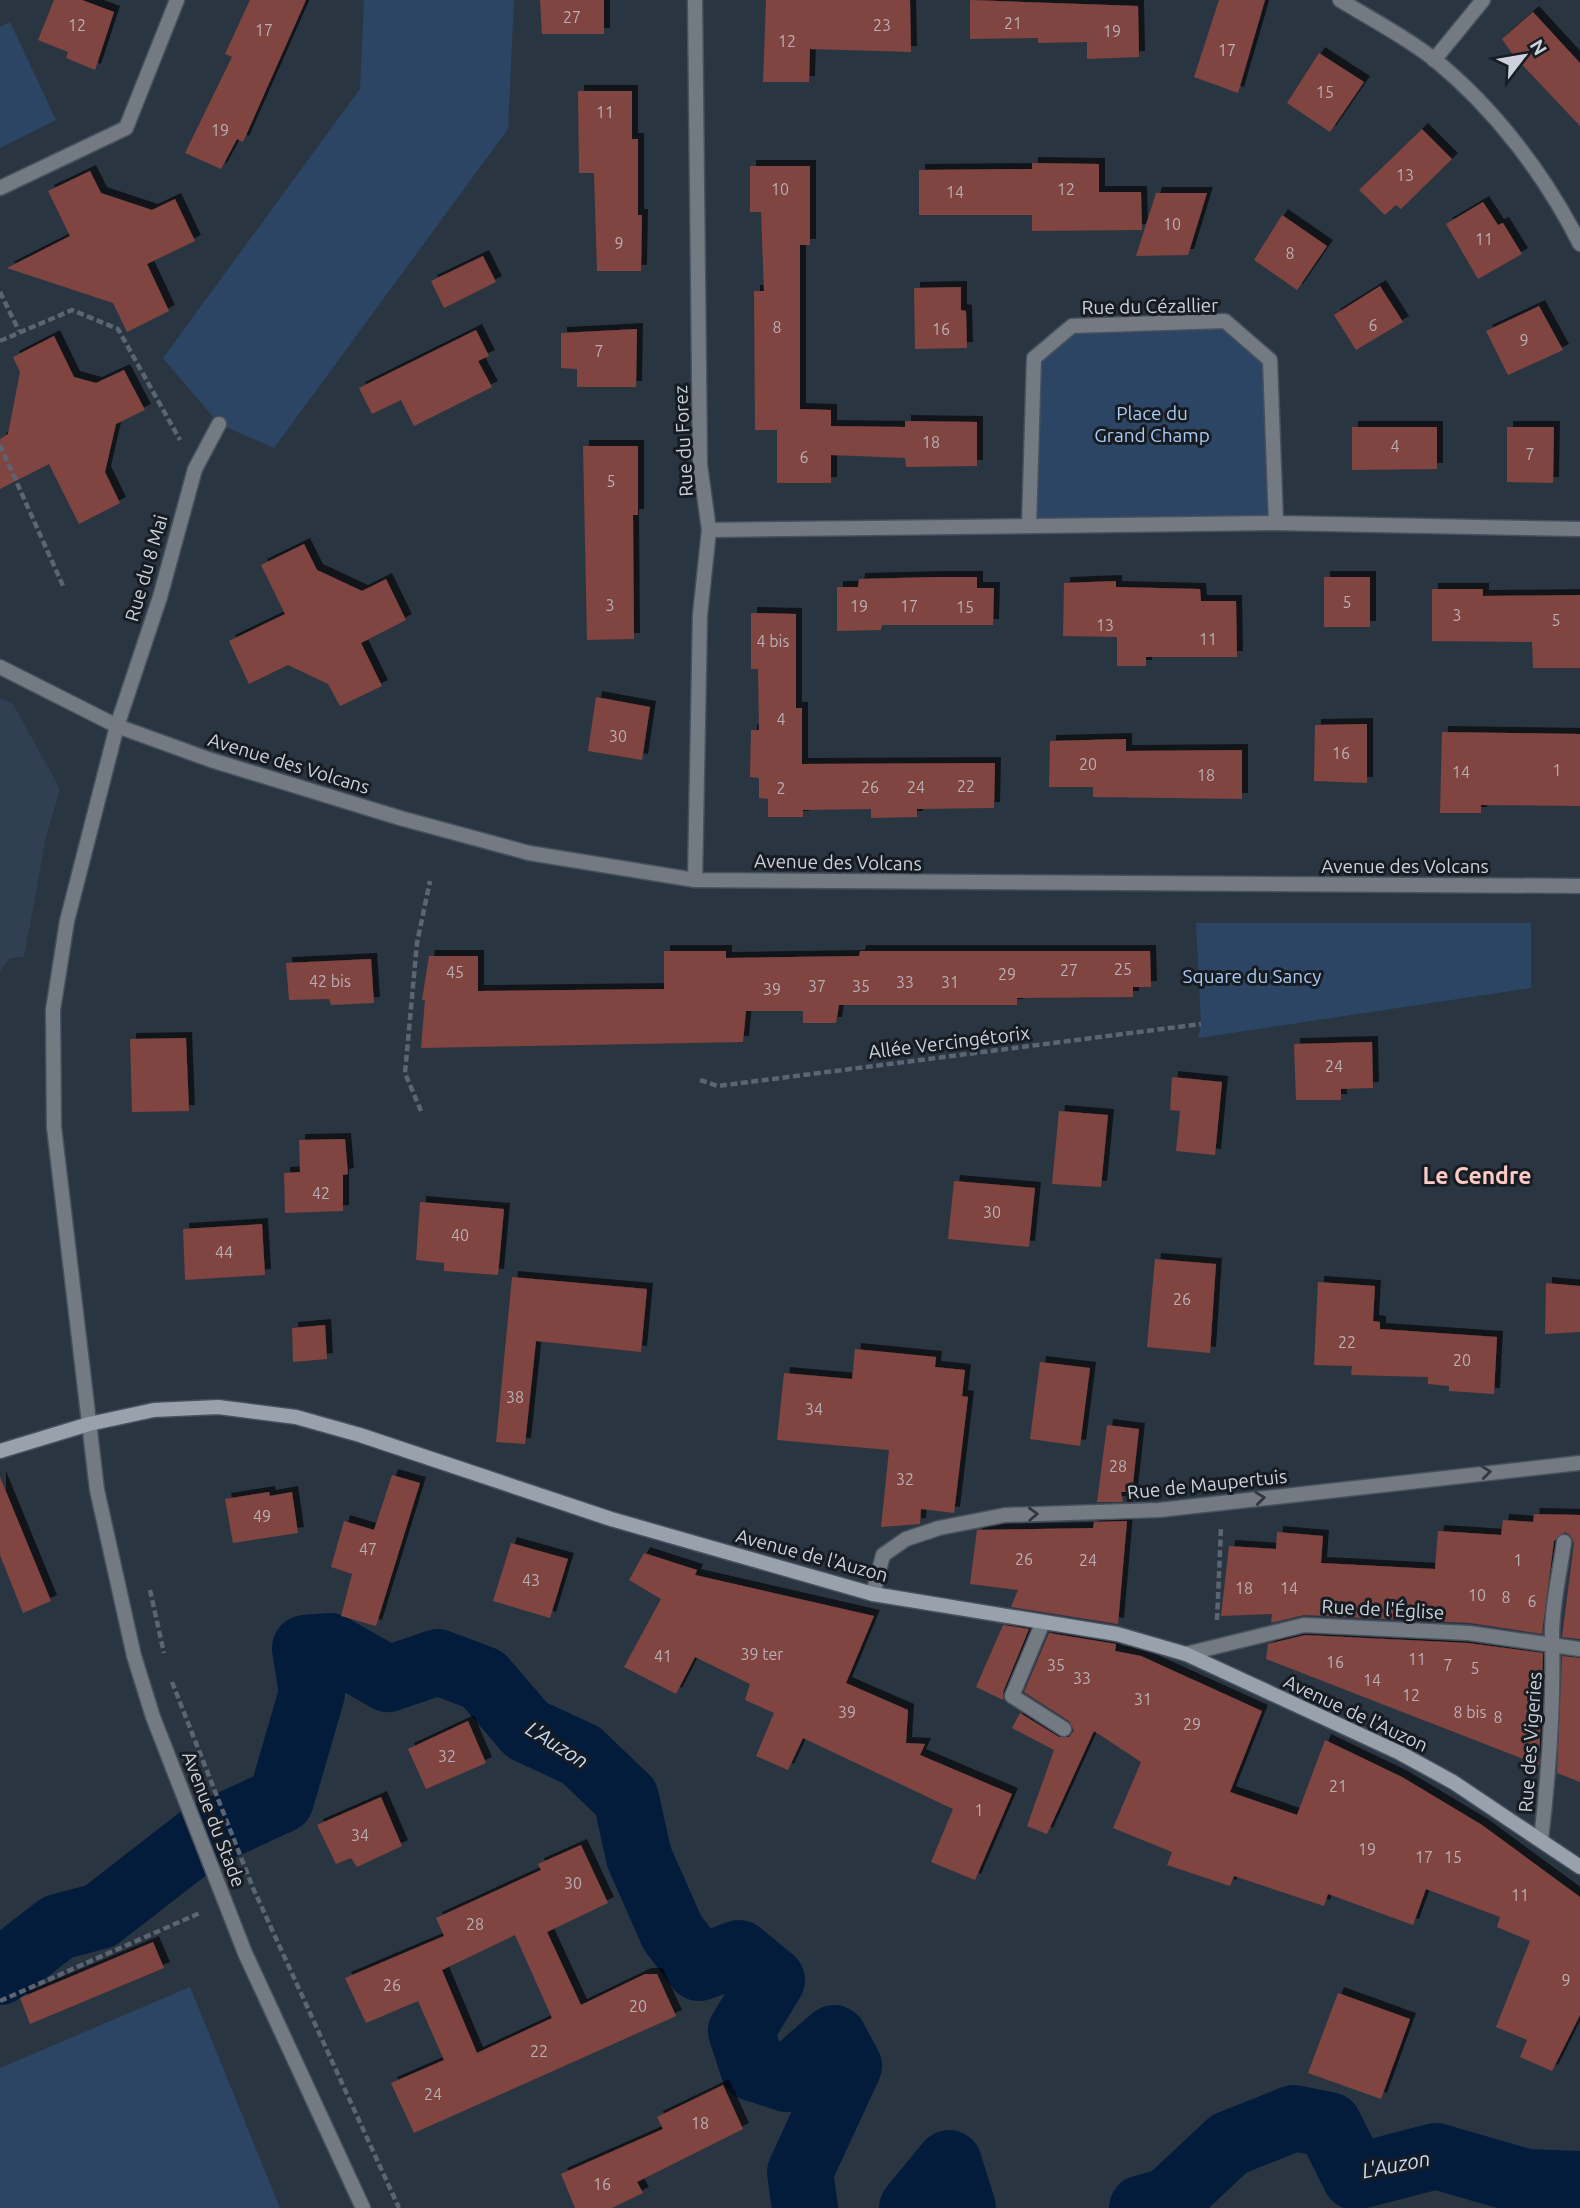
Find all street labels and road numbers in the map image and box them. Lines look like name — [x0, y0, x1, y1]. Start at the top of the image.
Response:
street label: Rue du Cézallier — [1081, 294, 1219, 318]
street label: Rue du Forez — [669, 385, 697, 497]
street label: Rue du 8 Mai — [120, 512, 172, 624]
street label: Avenue des Volcans — [206, 728, 372, 798]
street label: Avenue des Volcans — [754, 850, 922, 874]
street label: Avenue des Volcans — [1321, 855, 1489, 877]
street label: Allée Vercingétorix — [867, 1021, 1031, 1063]
street label: Rue de Maupertuis — [1126, 1465, 1288, 1503]
street label: Avenue de l'Auzon — [734, 1524, 890, 1586]
street label: Rue de l'Église — [1321, 1595, 1445, 1623]
street label: Avenue de l'Auzon — [1280, 1670, 1432, 1756]
street label: Rue des Vigeries — [1514, 1671, 1546, 1813]
street label: Avenue du Stade — [178, 1748, 250, 1890]

